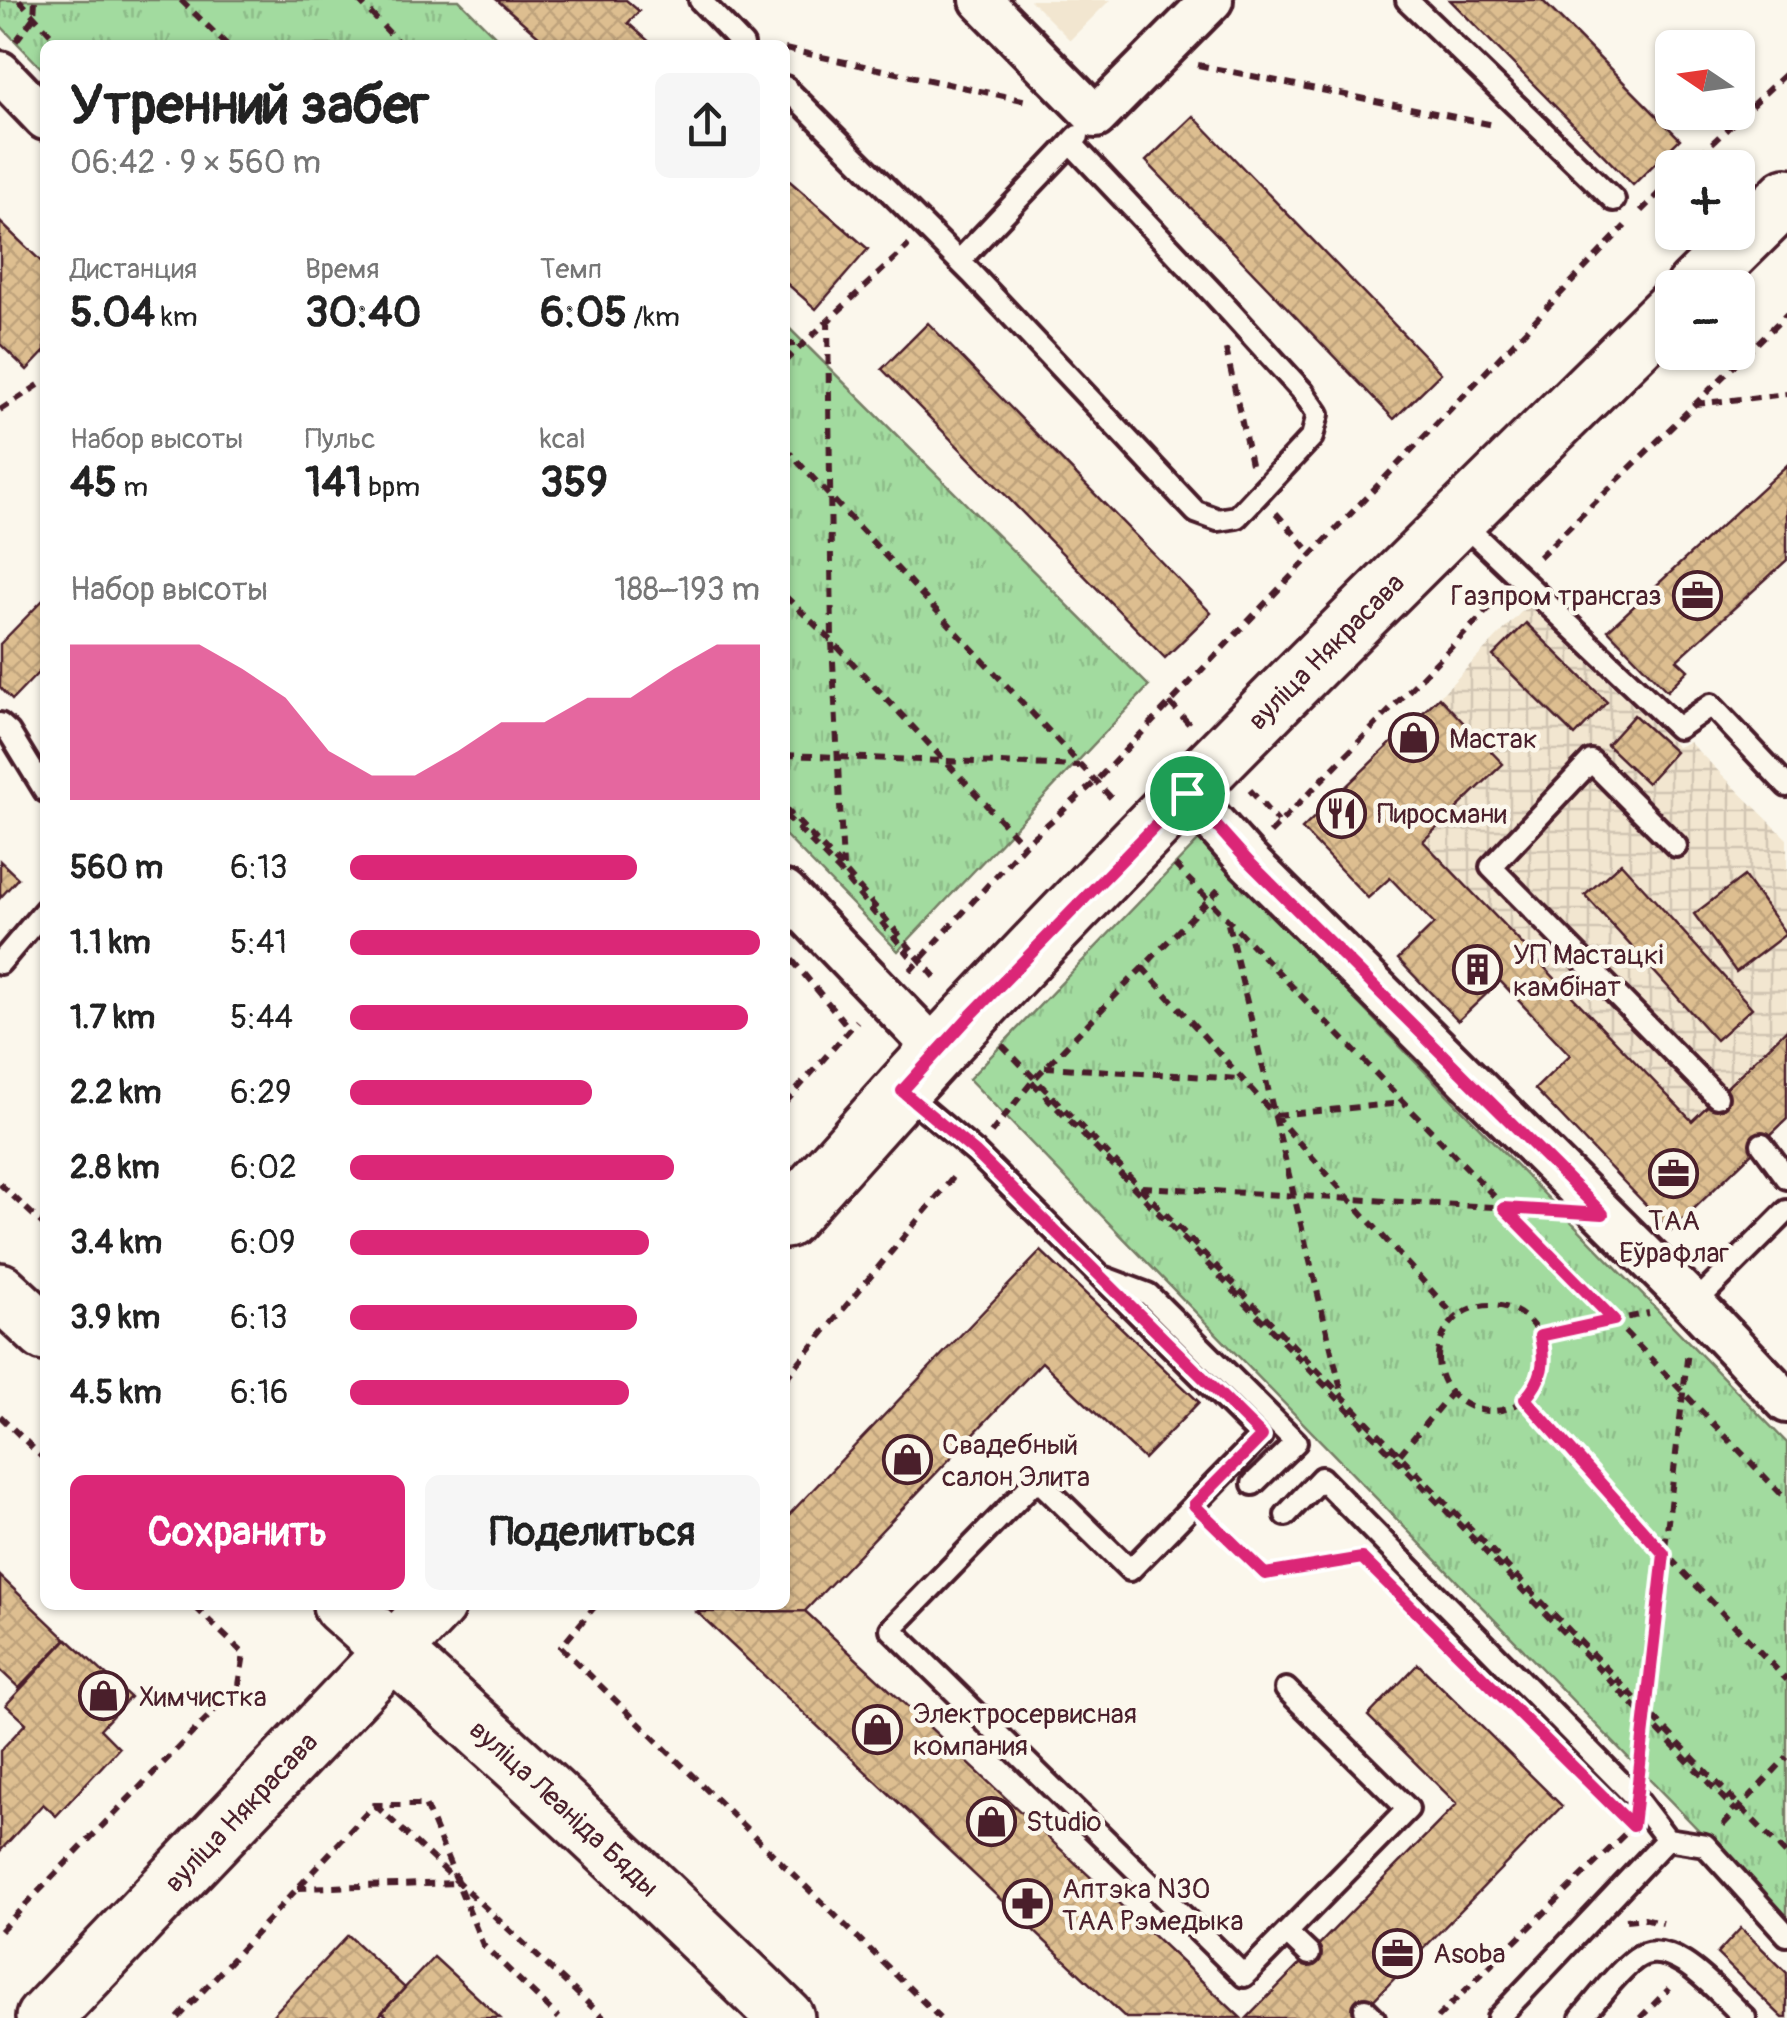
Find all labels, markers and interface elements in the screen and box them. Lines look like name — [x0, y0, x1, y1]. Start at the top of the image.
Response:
north arrow — [1655, 30, 1755, 130]
map controls — [1655, 30, 1755, 370]
text: Утренний забег — [70, 71, 429, 140]
button: share — [655, 73, 760, 178]
text: 06:42 · 9 × 560 m — [70, 143, 321, 183]
button: + — [1655, 150, 1755, 250]
text: Дистанция — [70, 252, 197, 287]
text: Время — [305, 252, 379, 287]
text: Темп — [540, 252, 602, 287]
button: − — [1655, 270, 1755, 370]
text: 5.04 — [70, 287, 155, 339]
text: 30:40 — [305, 287, 421, 339]
text: 6:05 — [540, 287, 627, 339]
text: km — [155, 300, 198, 335]
text: /km — [627, 300, 680, 335]
text: Набор высоты — [70, 422, 243, 457]
text: Пульс — [305, 422, 376, 457]
text: kcal — [540, 422, 586, 457]
text: 45 — [70, 457, 117, 509]
text: 141 — [305, 457, 362, 509]
text: 359 — [540, 457, 608, 509]
text: m — [117, 470, 148, 505]
text: bpm — [362, 470, 420, 505]
street label: вуліца Някрасава — [1241, 566, 1412, 738]
office icon: Газпром трансгаз — [1671, 569, 1723, 621]
text: Набор высоты — [70, 570, 268, 610]
text: 188–193 m — [614, 570, 760, 610]
place label: Газпром трансгаз — [1451, 579, 1662, 614]
shop icon: Мастак — [1388, 712, 1440, 764]
place label: Мастак — [1449, 722, 1537, 757]
pin — [1145, 751, 1230, 836]
icon: arrive — [1160, 766, 1215, 821]
restaurant icon: Пиросмани — [1316, 787, 1368, 839]
place label: Пиросмани — [1377, 797, 1507, 832]
text: 560 m — [70, 848, 163, 888]
text: 6:13 — [230, 848, 288, 888]
text: 1.1 km — [70, 923, 151, 963]
text: 5:41 — [230, 923, 287, 963]
place label: УП Мастацкі камбінат — [1513, 938, 1664, 1005]
building icon: УП Мастацкі камбінат — [1452, 944, 1504, 996]
text: 1.7 km — [70, 998, 155, 1038]
text: 5:44 — [230, 998, 293, 1038]
text: 2.2 km — [70, 1073, 162, 1113]
text: 6:29 — [230, 1073, 292, 1113]
office icon: ТАА Еўрафлаг — [1648, 1147, 1700, 1199]
text: 2.8 km — [70, 1148, 160, 1188]
text: 6:02 — [230, 1148, 297, 1188]
place label: ТАА Еўрафлаг — [1619, 1204, 1729, 1271]
text: 3.4 km — [70, 1223, 162, 1263]
text: 6:09 — [230, 1223, 296, 1263]
text: 3.9 km — [70, 1298, 160, 1338]
text: 6:13 — [230, 1298, 288, 1338]
text: 4.5 km — [70, 1373, 162, 1413]
text: 6:16 — [230, 1373, 288, 1413]
place label: Свадебный салон Элита — [942, 1428, 1090, 1495]
shop icon: Свадебный салон Элита — [881, 1434, 933, 1486]
button: Сохранить — [70, 1475, 405, 1590]
button: Поделиться — [425, 1475, 760, 1590]
shop icon: Химчистка — [78, 1670, 130, 1722]
place label: Химчистка — [139, 1680, 267, 1715]
place label: Электросервисная компания — [913, 1697, 1137, 1764]
shop icon: Электросервисная компания — [852, 1703, 904, 1755]
street label: вуліца Леаніда Бяды — [462, 1713, 666, 1905]
street label: вуліца Някрасава — [157, 1725, 326, 1900]
shop icon: Studio — [965, 1795, 1017, 1847]
place label: Studio — [1026, 1805, 1101, 1840]
place label: Аптэка N30 ТАА Рэмедыка — [1062, 1872, 1243, 1939]
pharmacy icon: Аптэка N30 ТАА Рэмедыка — [1001, 1878, 1053, 1930]
office icon: Asoba — [1372, 1927, 1424, 1979]
place label: Asoba — [1433, 1937, 1506, 1972]

